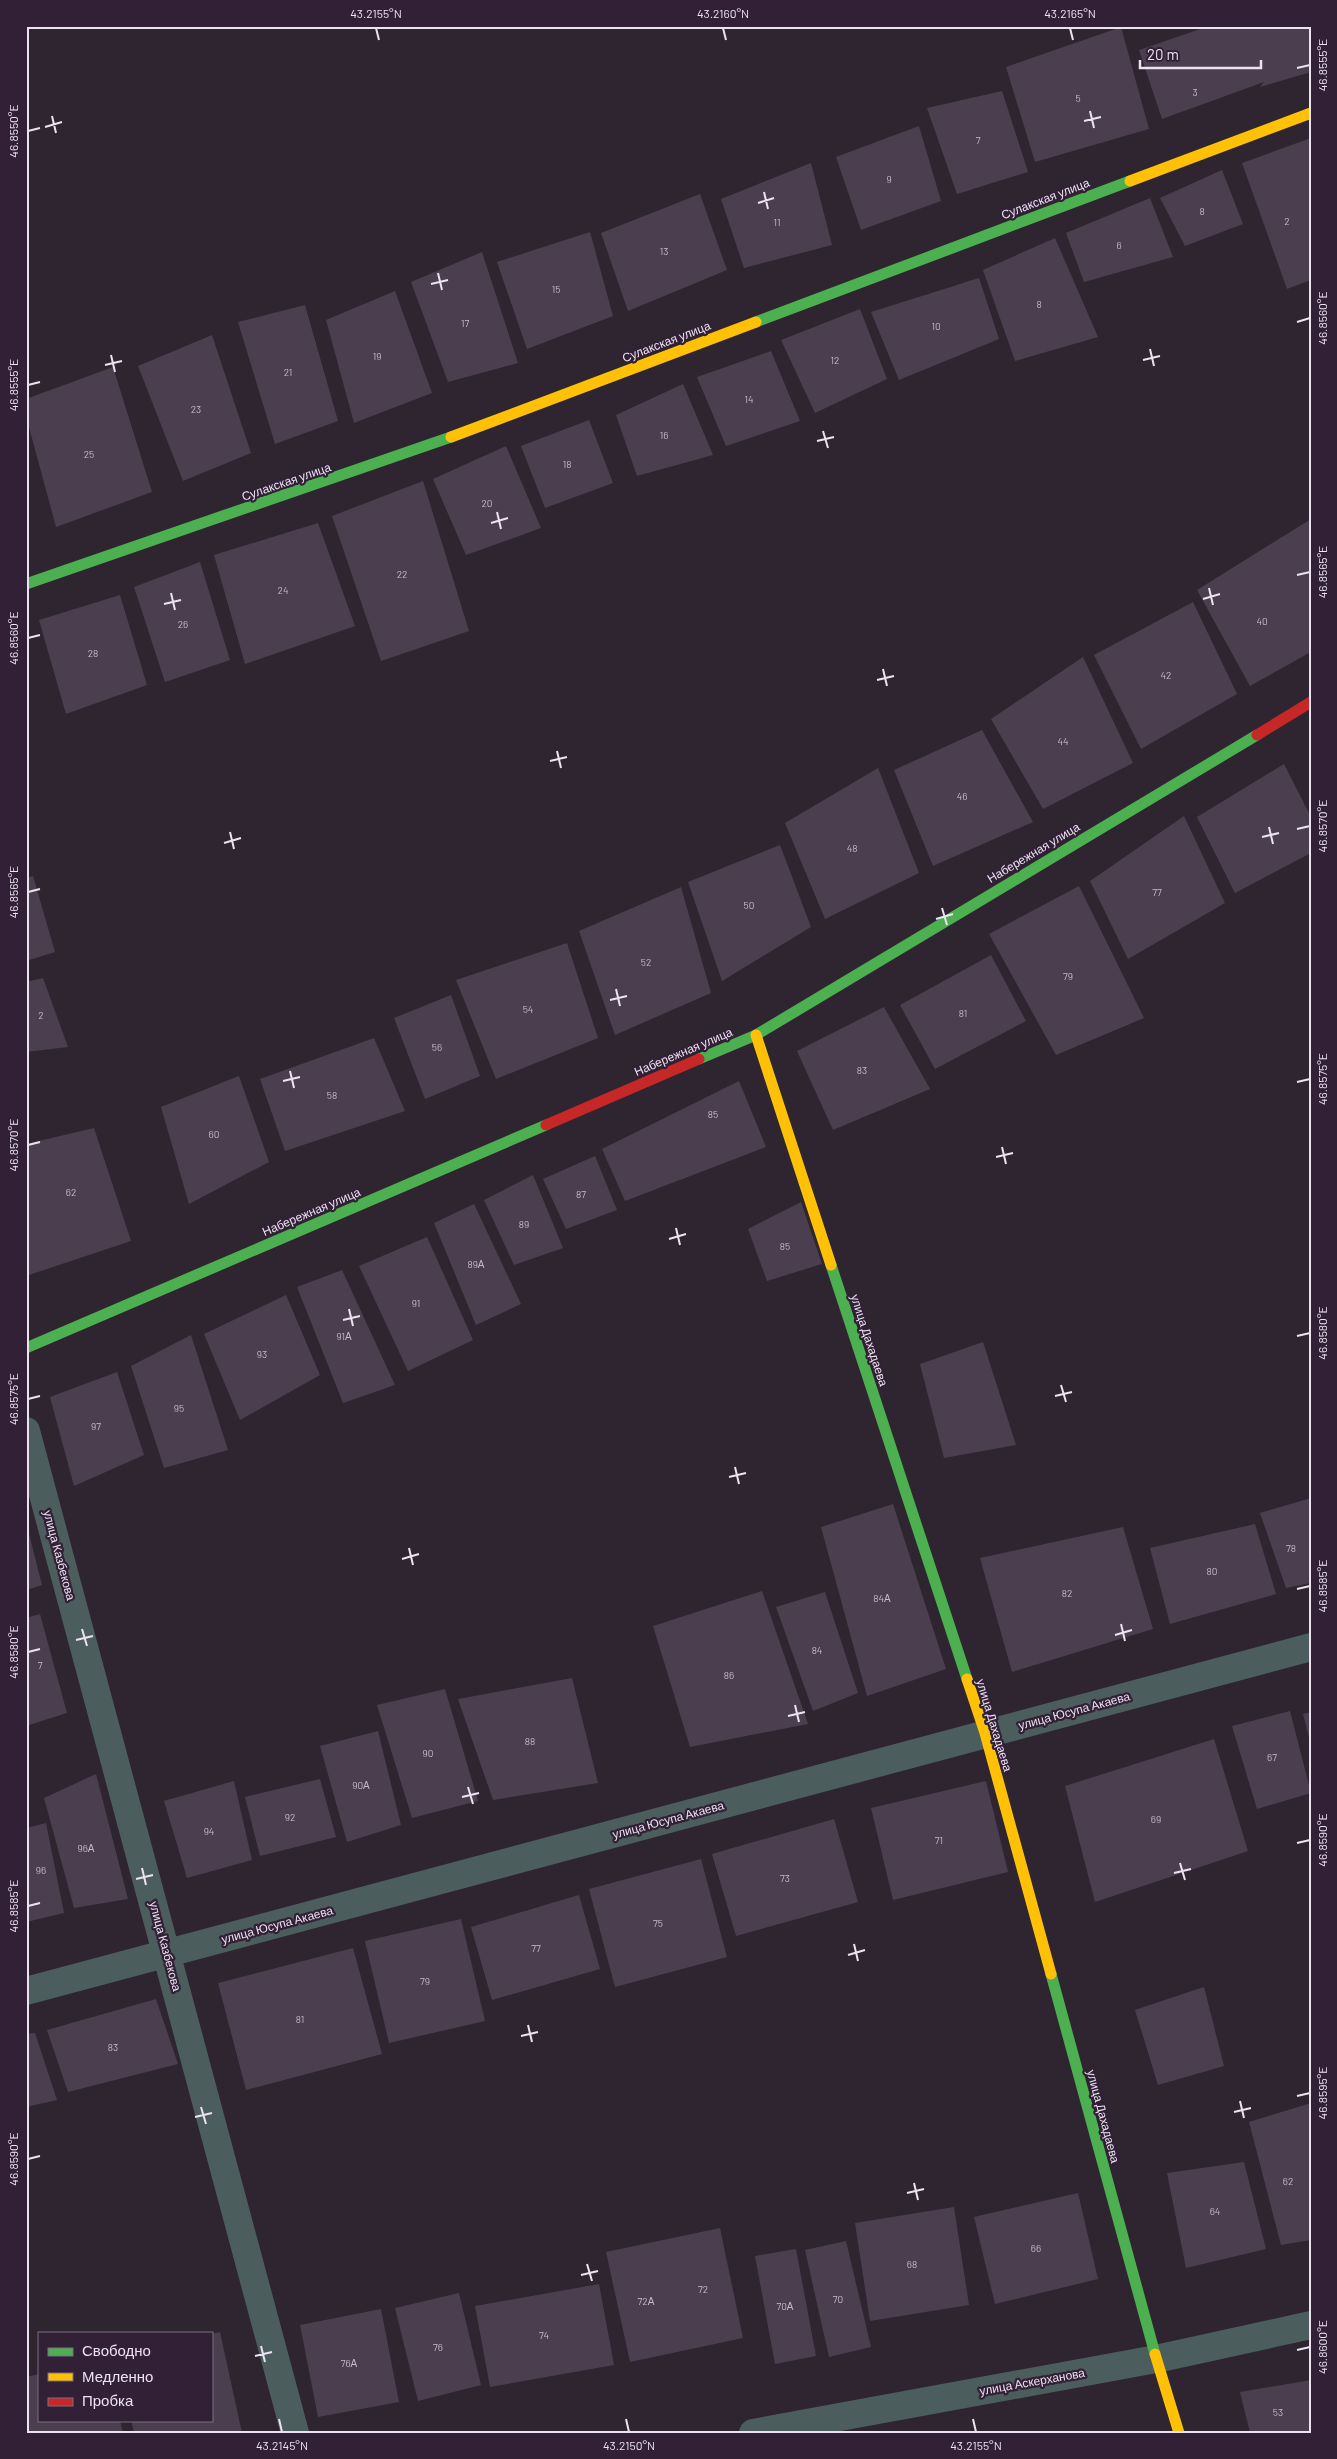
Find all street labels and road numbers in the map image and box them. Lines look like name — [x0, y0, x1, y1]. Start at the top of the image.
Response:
street label: Сулакская улица — [999, 175, 1092, 222]
street label: Сулакская улица — [620, 318, 713, 365]
street label: Сулакская улица — [239, 459, 333, 504]
street label: Набережная улица — [984, 819, 1082, 886]
street label: Набережная улица — [632, 1024, 735, 1079]
street label: Набережная улица — [260, 1184, 363, 1239]
street label: улица Дахадаева — [848, 1292, 892, 1388]
street label: улица Казбекова — [40, 1508, 79, 1602]
street label: улица Дахадаева — [973, 1677, 1016, 1774]
street label: улица Юсупа Акаева — [1017, 1688, 1132, 1733]
street label: улица Юсупа Акаева — [611, 1797, 726, 1842]
street label: улица Казбекова — [146, 1899, 185, 1993]
street label: улица Юсупа Акаева — [220, 1902, 335, 1947]
street label: улица Дахадаева — [1084, 2068, 1123, 2165]
street label: улица Аскерханова — [978, 2365, 1086, 2398]

